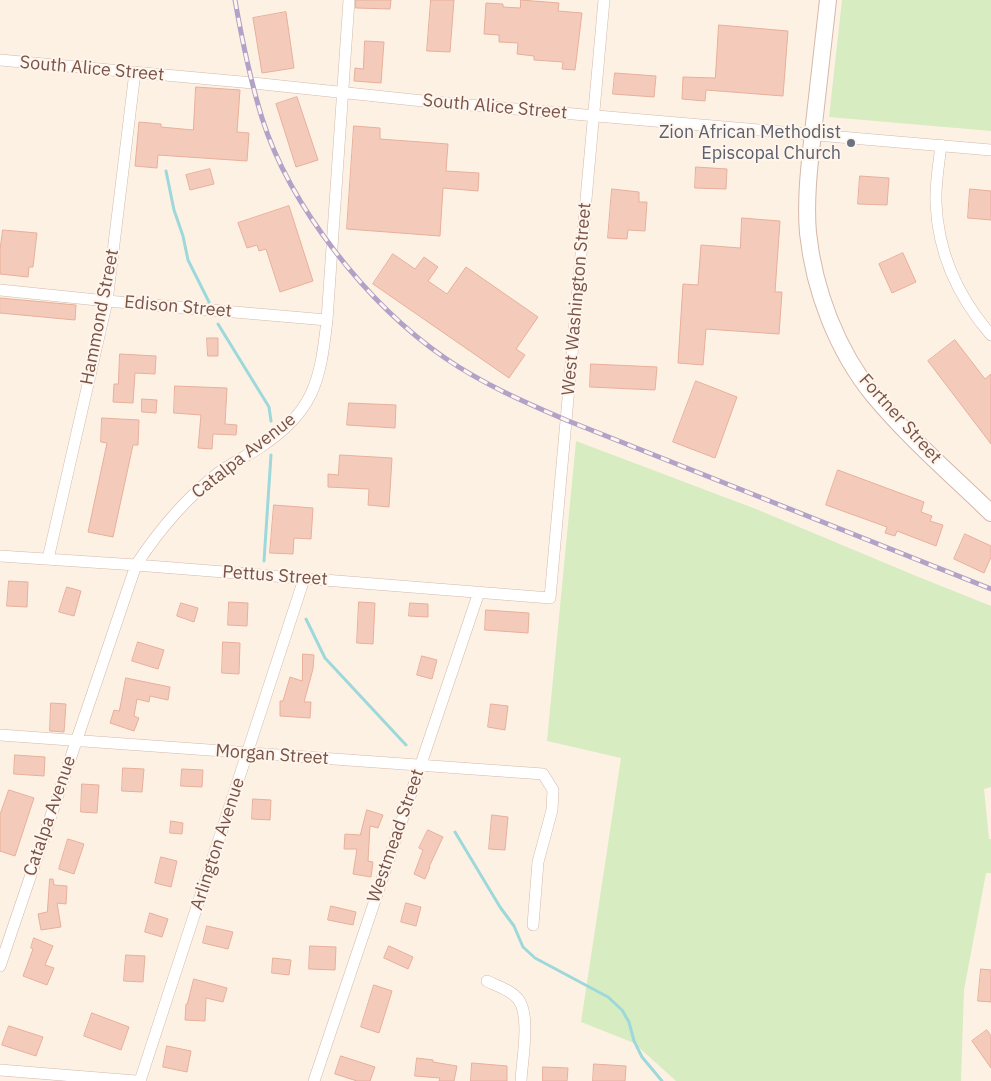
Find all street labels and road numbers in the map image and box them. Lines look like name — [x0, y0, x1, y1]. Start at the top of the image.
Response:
street label: South Alice Street — [19, 52, 165, 86]
street label: South Alice Street — [422, 90, 568, 124]
street label: West Washington Street — [558, 202, 596, 396]
street label: Hammond Street — [76, 247, 124, 387]
street label: Edison Street — [123, 292, 233, 322]
street label: Fortner Street — [854, 370, 946, 468]
street label: Catalpa Avenue — [188, 409, 300, 503]
street label: Pettus Street — [222, 562, 328, 590]
street label: Morgan Street — [214, 740, 330, 770]
street label: Catalpa Avenue — [19, 753, 81, 879]
street label: Westmead Street — [363, 766, 429, 906]
street label: Arlington Avenue — [186, 775, 250, 913]

